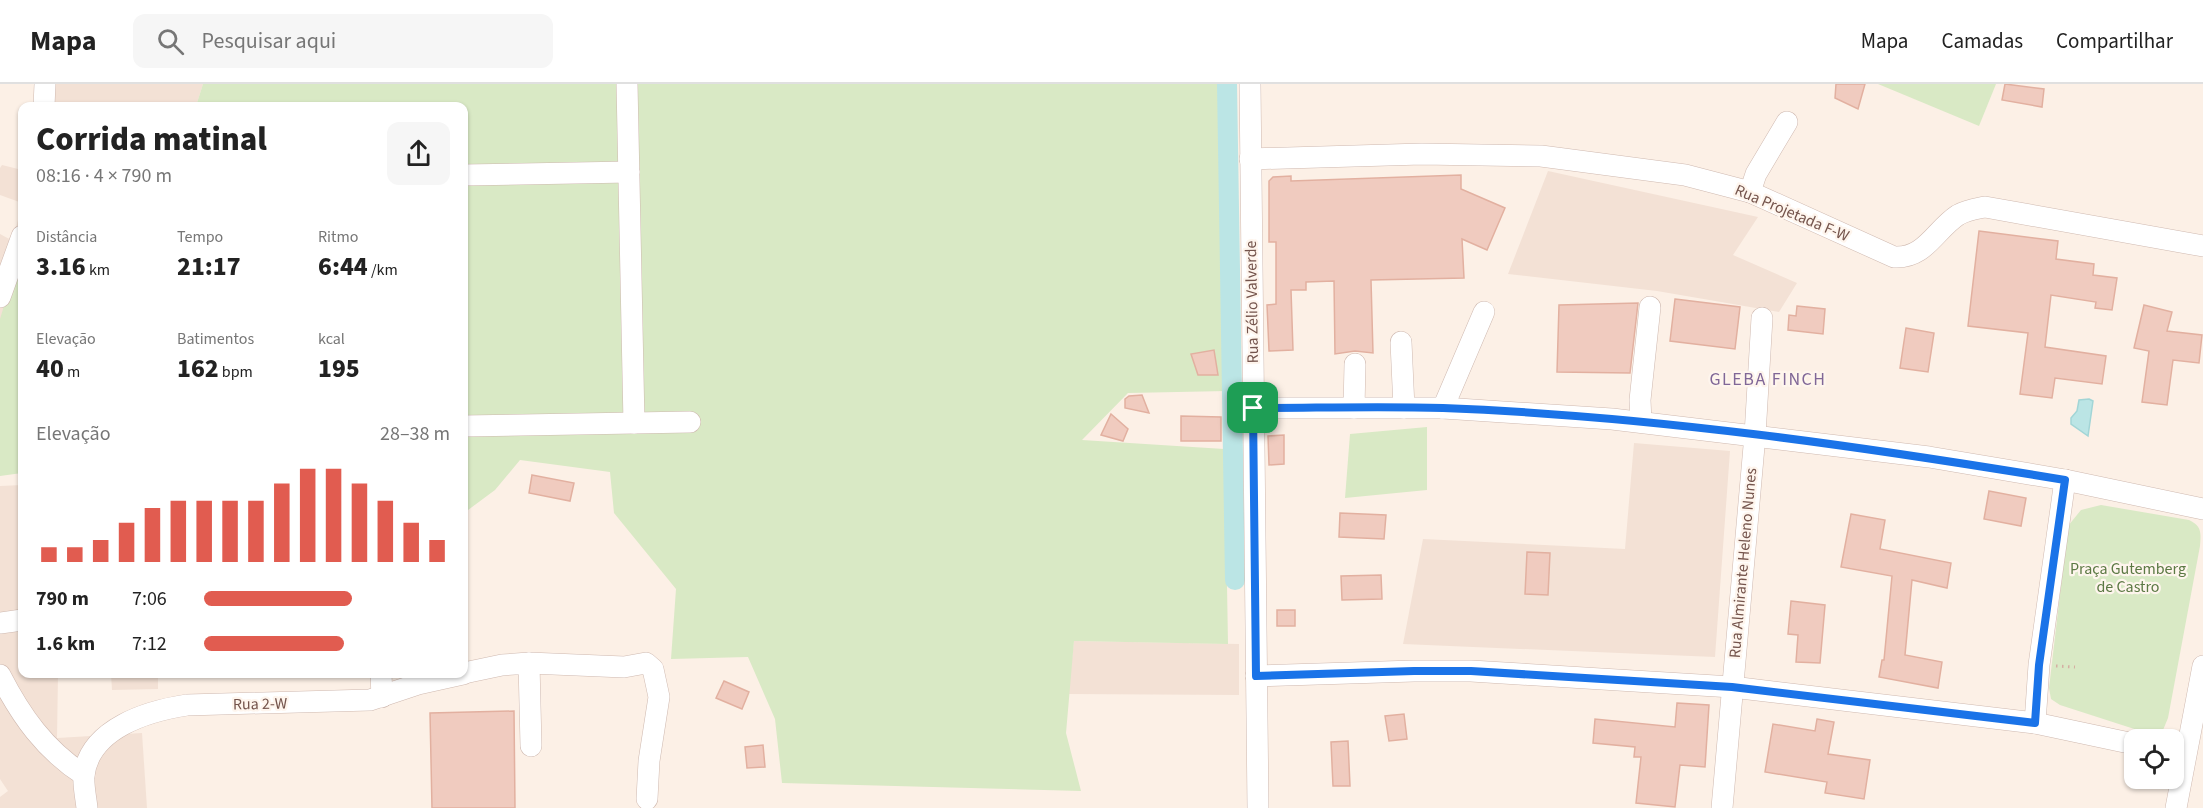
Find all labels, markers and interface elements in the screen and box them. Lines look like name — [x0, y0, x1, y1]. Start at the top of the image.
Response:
search box — [133, 14, 553, 68]
text: Mapa — [30, 21, 97, 61]
icon: search — [154, 25, 187, 58]
text: Pesquisar aqui — [202, 25, 336, 57]
text: Mapa — [1861, 26, 1908, 56]
text: Camadas — [1941, 26, 2023, 56]
text: Compartilhar — [2056, 26, 2173, 56]
text: Corrida matinal — [36, 116, 267, 163]
button: share — [387, 122, 450, 185]
text: 08:16 · 4 × 790 m — [36, 162, 172, 190]
street label: Rua Projetada F-W — [1731, 179, 1853, 247]
text: Distância — [36, 226, 97, 248]
text: Tempo — [177, 226, 223, 248]
text: Ritmo — [318, 226, 358, 248]
street label: Rua Zélio Valverde — [1240, 240, 1264, 364]
text: 3.16 — [36, 248, 86, 285]
text: 21:17 — [177, 248, 241, 285]
text: 6:44 — [318, 248, 368, 285]
text: km — [86, 259, 110, 281]
text: /km — [368, 259, 398, 281]
text: Elevação — [36, 328, 96, 350]
text: Batimentos — [177, 328, 254, 350]
text: kcal — [318, 328, 345, 350]
text: 40 — [36, 350, 64, 387]
text: 162 — [177, 350, 219, 387]
text: 195 — [318, 350, 360, 387]
text: m — [64, 361, 80, 383]
text: bpm — [219, 361, 253, 383]
district label: GLEBA FINCH — [1709, 367, 1827, 392]
pin — [1227, 382, 1278, 433]
icon: arrive — [1236, 391, 1269, 424]
text: Elevação — [36, 420, 111, 448]
text: 28–38 m — [380, 420, 450, 448]
street label: Rua Almirante Heleno Nunes — [1724, 467, 1762, 659]
park label: Praça Gutemberg de Castro — [2070, 558, 2186, 598]
text: 790 m — [36, 585, 89, 613]
text: 7:06 — [132, 585, 167, 613]
text: 1.6 km — [36, 630, 95, 658]
text: 7:12 — [132, 630, 167, 658]
street label: Rua 2-W — [233, 693, 288, 715]
map controls — [2124, 729, 2184, 789]
button: locate — [2124, 729, 2184, 789]

